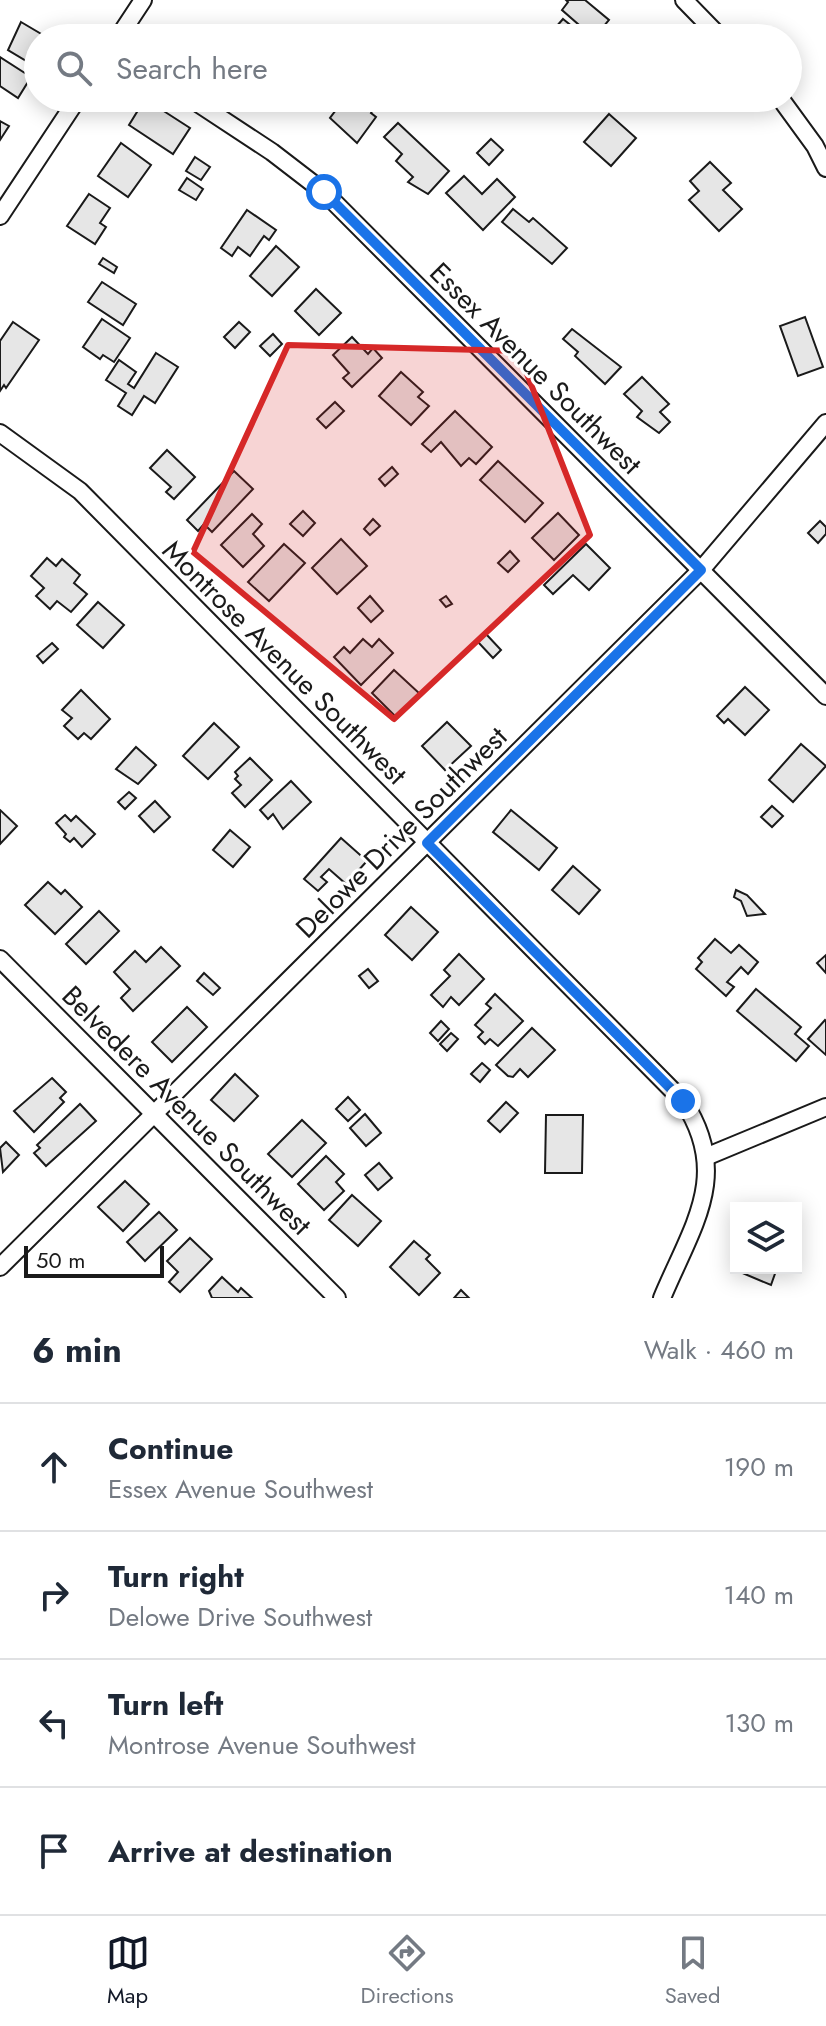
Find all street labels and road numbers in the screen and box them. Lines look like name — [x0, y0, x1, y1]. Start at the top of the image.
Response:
street label: Essex Avenue Southwest — [420, 253, 651, 484]
street label: Montrose Avenue Southwest — [153, 531, 416, 794]
street label: Delowe Drive Southwest — [286, 717, 517, 947]
street label: Belvedere Avenue Southwest — [52, 976, 321, 1245]

